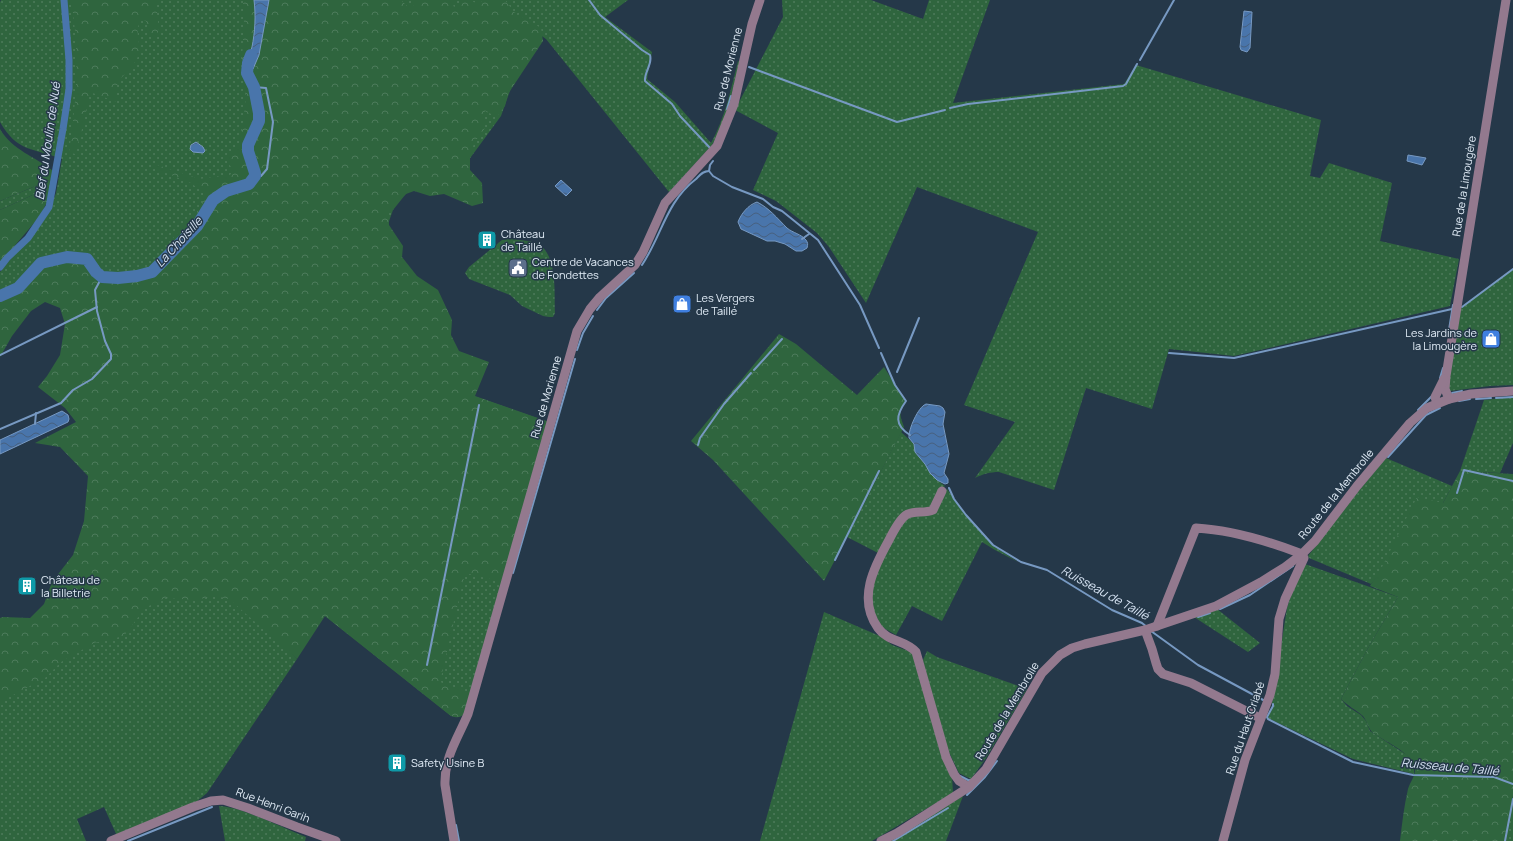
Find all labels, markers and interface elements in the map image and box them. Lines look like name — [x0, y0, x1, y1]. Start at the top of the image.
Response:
street label: Rue de Morienne — [710, 25, 745, 112]
water label: Bief du Moulin de Nué — [31, 80, 64, 201]
street label: Rue de la Limougère — [1448, 134, 1479, 237]
water label: La Choisille — [151, 212, 207, 271]
place label: Château de Taillé — [501, 226, 545, 254]
building icon: Château de Taillé — [476, 229, 498, 251]
place label: Centre de Vacances de Fondettes — [532, 254, 634, 282]
public building icon: Centre de Vacances de Fondettes — [507, 257, 529, 279]
place label: Les Vergers de Taillé — [696, 290, 755, 318]
shop icon: Les Vergers de Taillé — [671, 293, 693, 315]
place label: Les Jardins de la Limougère — [1405, 325, 1478, 353]
shop icon: Les Jardins de la Limougère — [1480, 328, 1502, 350]
street label: Rue de Morienne — [527, 353, 565, 440]
street label: Route de la Membrolle — [1295, 445, 1377, 542]
water label: Ruisseau de Taillé — [1058, 561, 1153, 624]
place label: Château de la Billetrie — [41, 572, 100, 600]
building icon: Château de la Billetrie — [16, 575, 38, 597]
street label: Route de la Membrolle — [971, 658, 1042, 763]
street label: Rue du Haut Criabé — [1222, 679, 1268, 776]
building icon: Safety Usine B — [386, 752, 408, 774]
water label: Ruisseau de Taillé — [1400, 754, 1501, 779]
place label: Safety Usine B — [411, 755, 484, 770]
street label: Rue Henri Garih — [234, 784, 312, 826]

